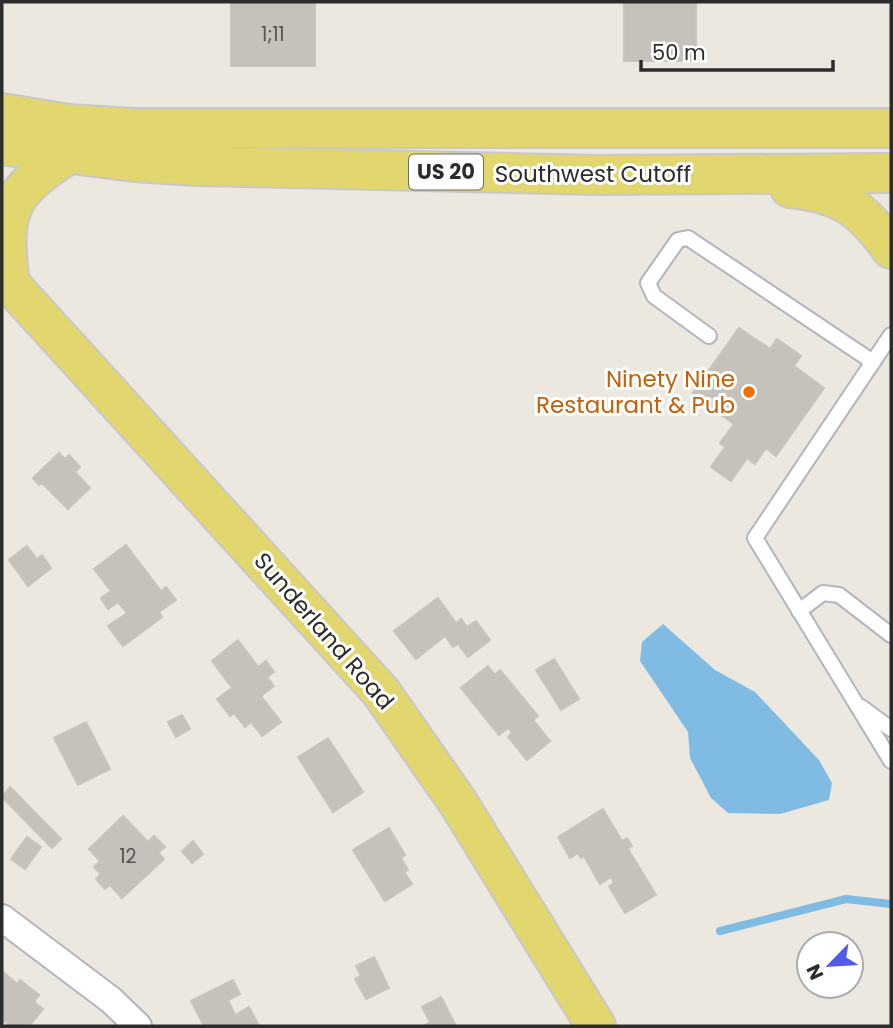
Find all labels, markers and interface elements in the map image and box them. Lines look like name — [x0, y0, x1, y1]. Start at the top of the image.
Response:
house number: 1;11 — [261, 21, 285, 48]
scale bar — [641, 28, 834, 72]
text: 50 m — [652, 38, 706, 67]
road number: US 20 — [409, 154, 483, 190]
street label: Southwest Cutoff — [495, 158, 691, 190]
place label: Ninety Nine Restaurant & Pub — [536, 363, 735, 421]
marker: Ninety Nine Restaurant & Pub — [741, 384, 757, 400]
street label: Sunderland Road — [247, 546, 401, 716]
house number: 12 — [119, 843, 137, 870]
north arrow — [795, 930, 865, 1000]
text: N — [800, 960, 830, 984]

